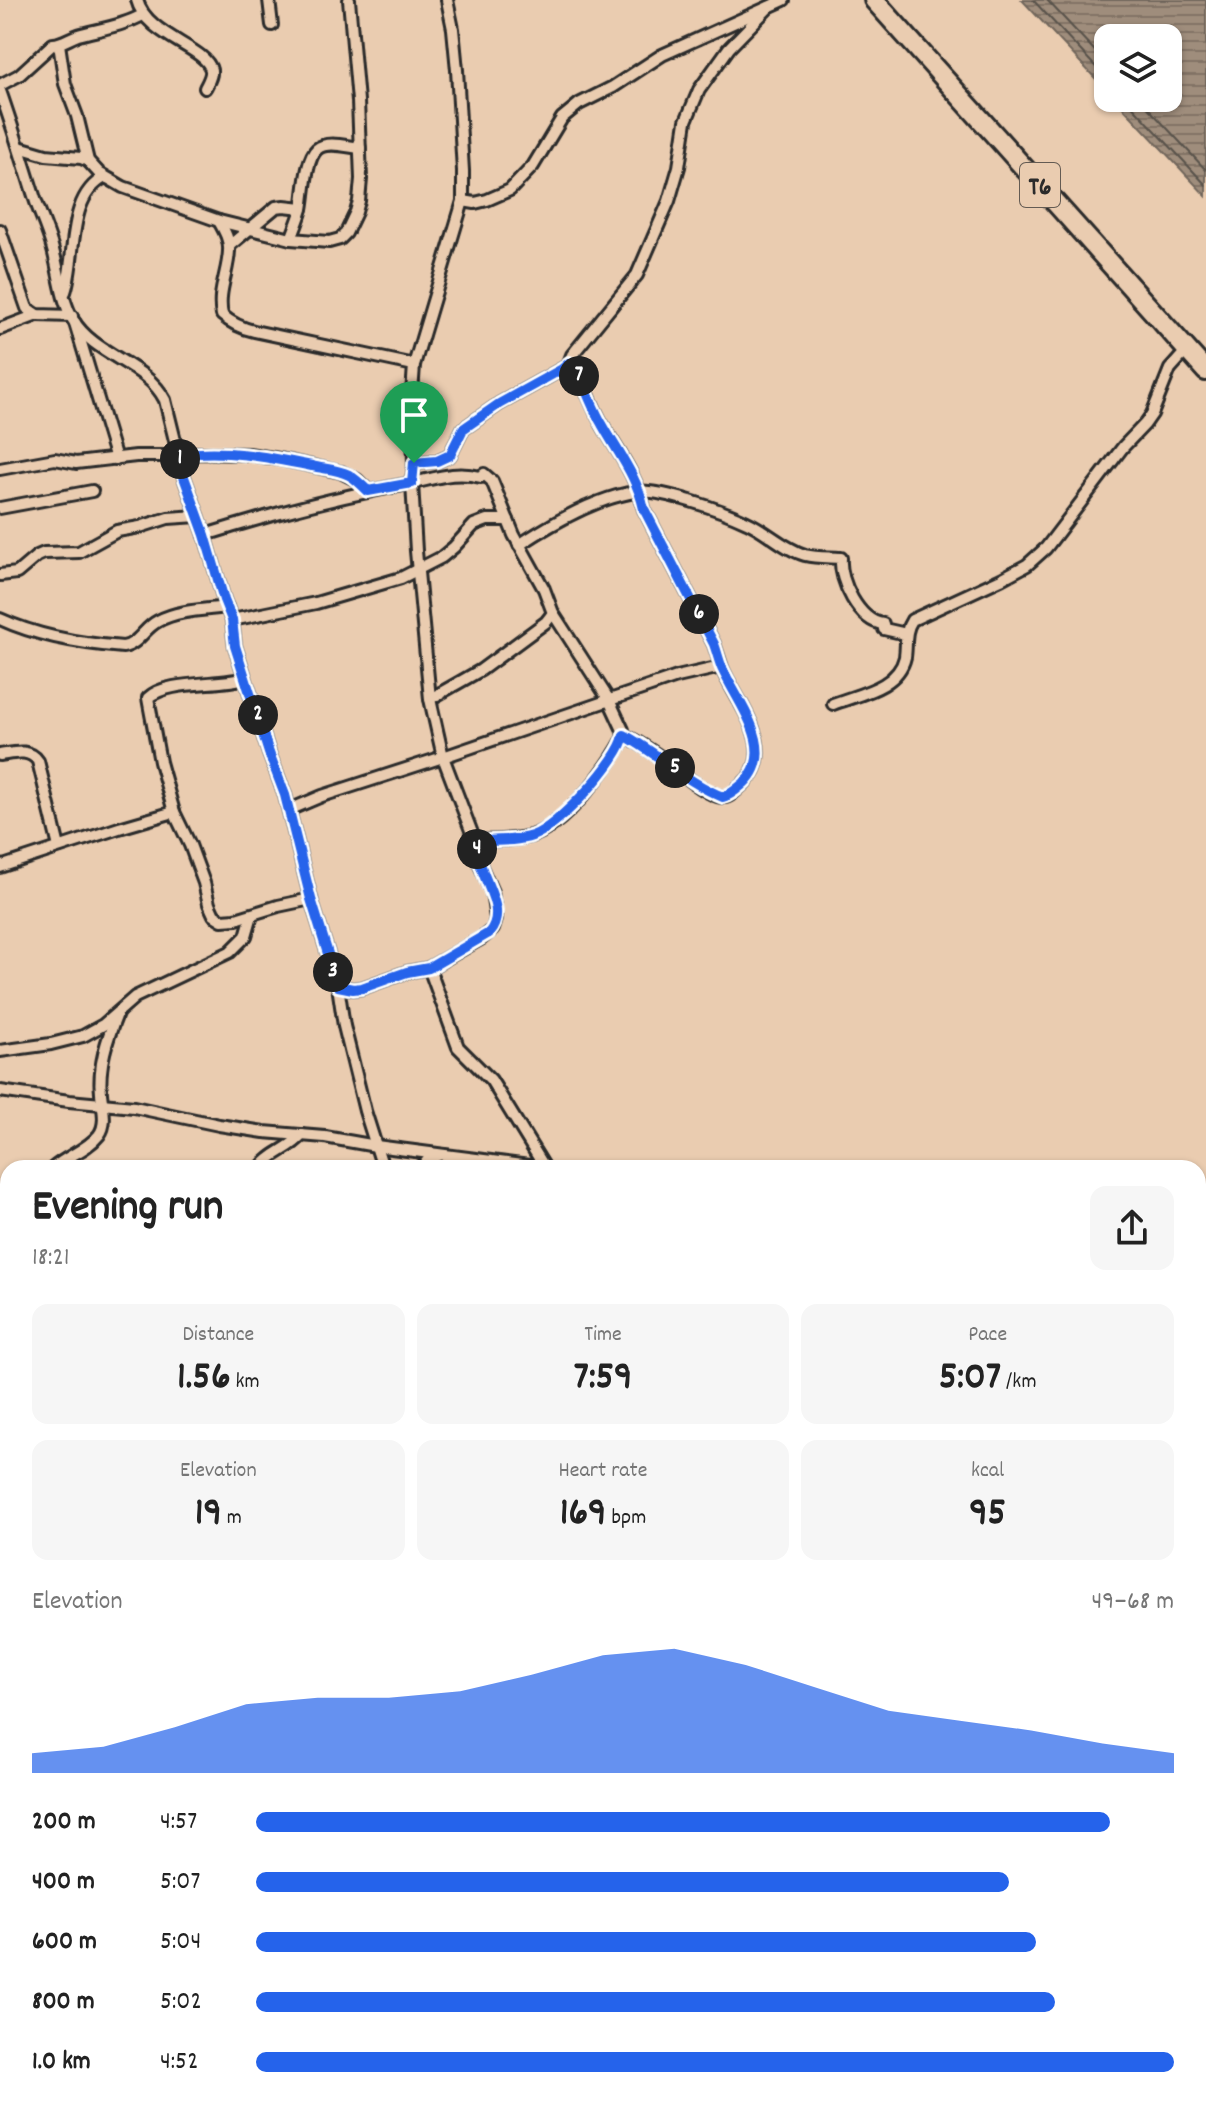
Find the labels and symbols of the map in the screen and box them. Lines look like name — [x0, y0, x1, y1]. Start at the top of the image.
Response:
road number: T6 — [1020, 163, 1060, 207]
pin: 7 — [559, 356, 599, 396]
pin — [380, 381, 448, 463]
pin: 1 — [160, 439, 200, 479]
pin: 6 — [679, 594, 719, 634]
pin: 2 — [238, 695, 278, 735]
pin: 5 — [655, 748, 695, 788]
pin: 4 — [457, 829, 497, 869]
pin: 3 — [313, 952, 353, 992]

